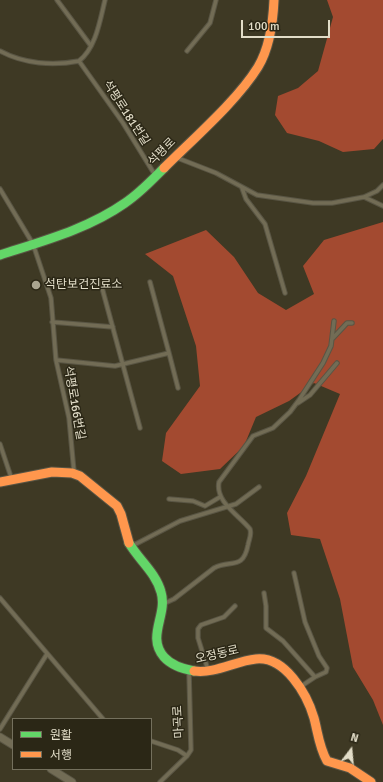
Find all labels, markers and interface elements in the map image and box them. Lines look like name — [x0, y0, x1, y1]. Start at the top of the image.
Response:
scale bar — [243, 12, 332, 38]
text: 100 m — [248, 19, 280, 34]
street label: 석평로181번길 — [100, 78, 152, 148]
street label: 석평로 — [145, 135, 179, 169]
place label: 석탄보건진료소 — [45, 278, 122, 292]
marker: 석탄보건진료소 — [30, 279, 42, 291]
street label: 석평로166번길 — [60, 365, 88, 441]
street label: 오정동로 — [194, 643, 240, 667]
street label: 마곡로 — [171, 705, 187, 739]
legend — [12, 718, 152, 770]
text: 원활 — [50, 728, 72, 743]
north arrow — [331, 730, 371, 770]
text: N — [349, 731, 360, 745]
text: 서행 — [50, 748, 72, 763]

